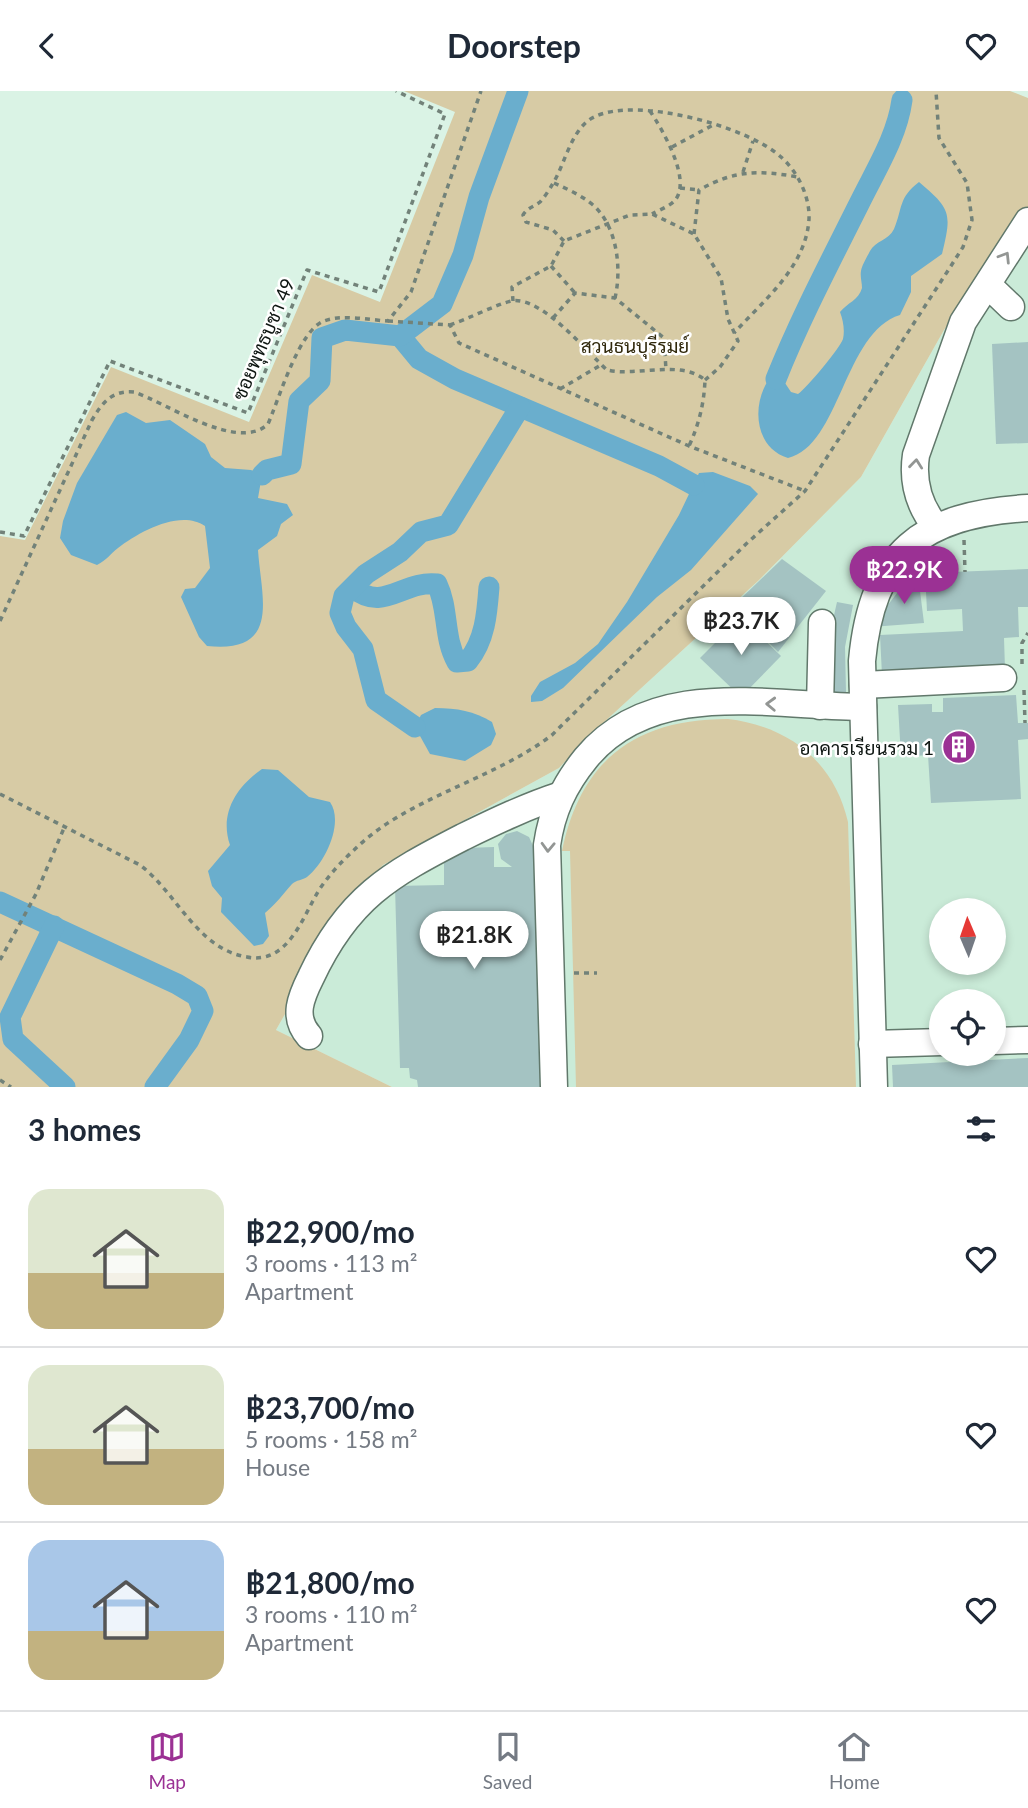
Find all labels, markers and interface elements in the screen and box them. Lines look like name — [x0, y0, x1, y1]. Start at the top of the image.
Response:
text: Doorstep — [447, 26, 581, 65]
icon: back — [28, 27, 66, 65]
icon: heart — [962, 27, 1000, 65]
one-way arrow — [997, 252, 1010, 265]
street label: ซอยพุทธบูชา 49 — [227, 275, 302, 405]
park label: สวนธนบุรีรมย์ — [581, 334, 689, 359]
one-way arrow — [908, 458, 923, 470]
pin: ฿22.9K — [847, 547, 961, 606]
text: ฿22.9K — [866, 555, 942, 583]
pin: ฿23.7K — [684, 597, 798, 657]
text: ฿23.7K — [703, 606, 779, 634]
one-way arrow — [765, 697, 776, 712]
building icon: อาคารเรียนรวม 1 — [940, 728, 978, 766]
place label: อาคารเรียนรวม 1 — [799, 736, 934, 759]
one-way arrow — [541, 842, 556, 853]
north arrow — [929, 898, 1006, 975]
map controls — [929, 898, 1006, 1066]
pin: ฿21.8K — [417, 911, 531, 971]
text: ฿21.8K — [436, 920, 512, 948]
button: locate — [929, 989, 1006, 1066]
icon: filters — [962, 1110, 1000, 1148]
text: 3 homes — [28, 1111, 141, 1147]
text: ฿22,900/mo — [245, 1213, 415, 1249]
icon: home — [84, 1217, 168, 1301]
icon: heart — [962, 1240, 1000, 1278]
text: 3 rooms · 113 m² — [245, 1249, 417, 1277]
text: Apartment — [245, 1277, 353, 1305]
text: ฿23,700/mo — [245, 1389, 415, 1425]
icon: home — [84, 1393, 168, 1477]
icon: heart — [962, 1416, 1000, 1454]
text: 5 rooms · 158 m² — [245, 1425, 417, 1453]
text: House — [245, 1453, 310, 1481]
text: ฿21,800/mo — [245, 1564, 415, 1600]
icon: home — [84, 1568, 168, 1652]
icon: heart — [962, 1591, 1000, 1629]
text: 3 rooms · 110 m² — [245, 1600, 417, 1628]
text: Apartment — [245, 1628, 353, 1656]
tab: Map — [148, 1728, 186, 1793]
tab: Saved — [483, 1728, 532, 1793]
tab: Home — [829, 1728, 880, 1793]

